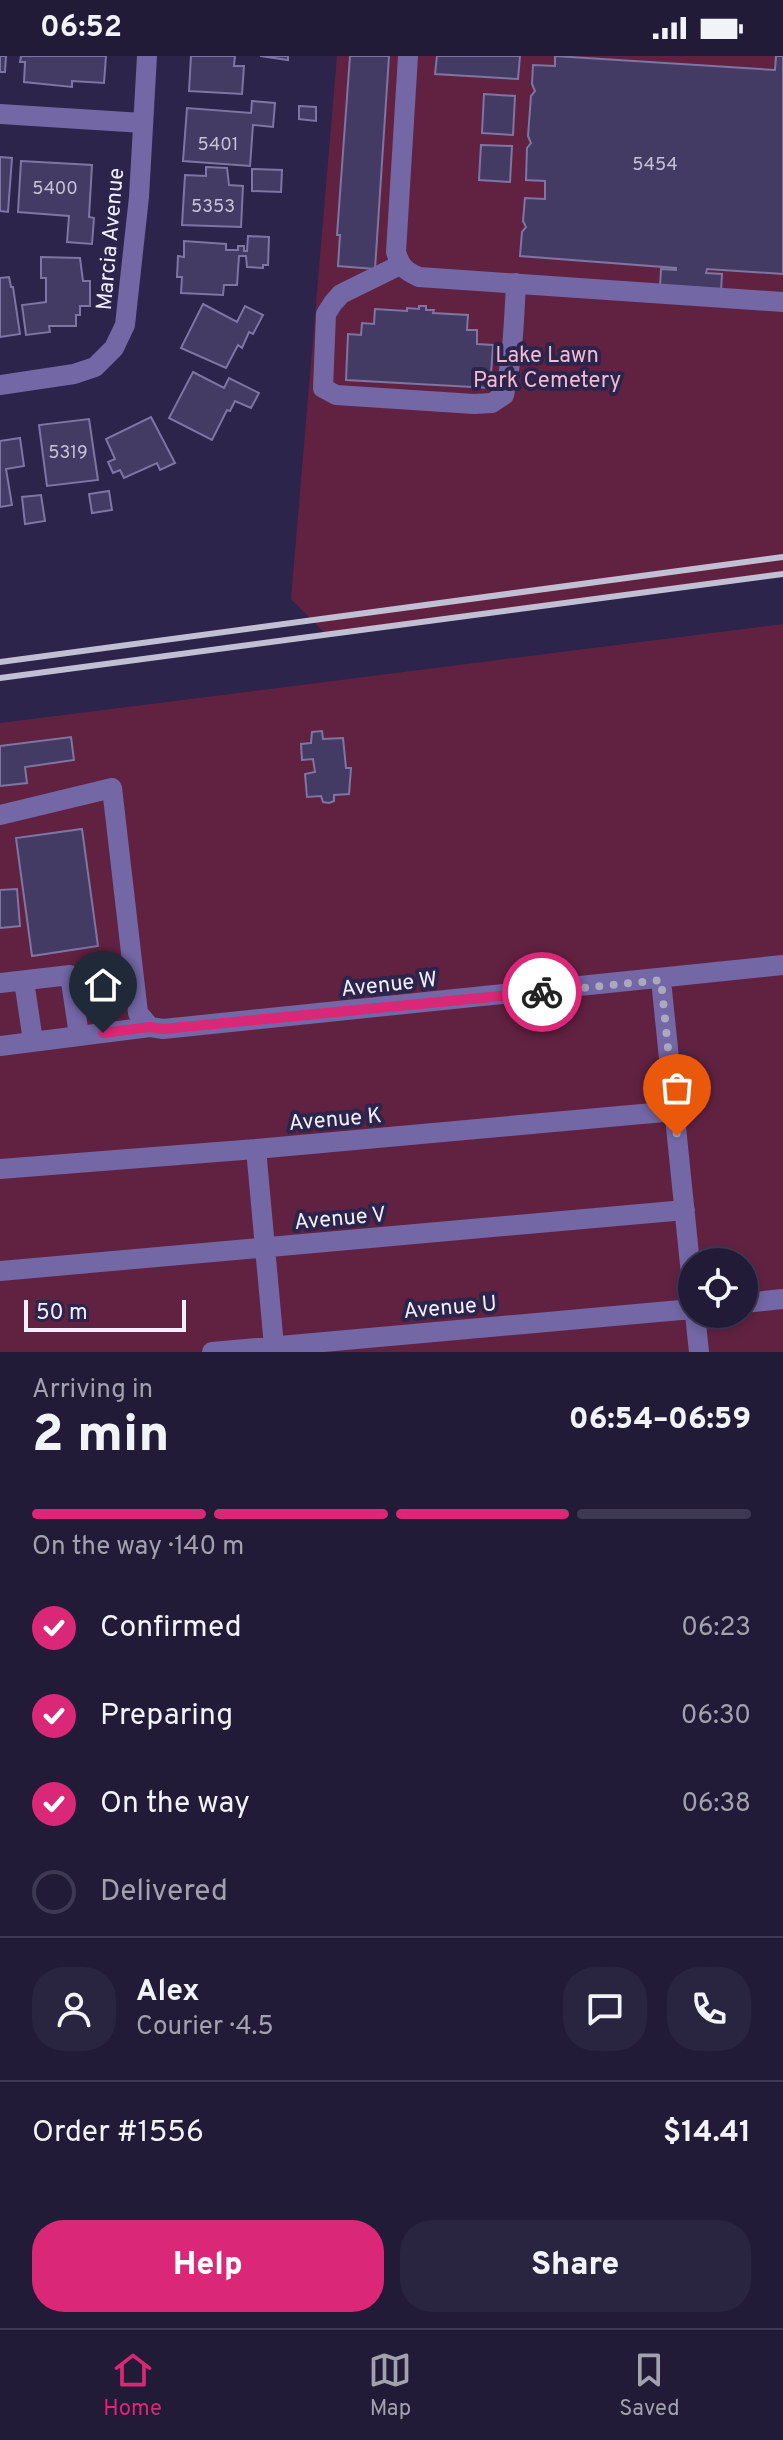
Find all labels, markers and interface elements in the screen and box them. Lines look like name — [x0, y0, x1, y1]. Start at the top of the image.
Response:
text: 06:52 — [40, 10, 122, 47]
house number: 5401 — [198, 134, 239, 157]
house number: 5454 — [632, 154, 678, 177]
street label: Marcia Avenue — [92, 167, 131, 312]
house number: 5400 — [32, 178, 78, 201]
house number: 5353 — [191, 196, 235, 219]
park label: Lake Lawn Park Cemetery — [473, 343, 621, 395]
house number: 5319 — [48, 442, 88, 465]
pin — [69, 951, 137, 1033]
courier — [502, 952, 582, 1032]
icon: home — [81, 963, 125, 1007]
street label: Avenue W — [340, 967, 439, 1004]
icon: bike — [520, 970, 564, 1014]
pin — [643, 1054, 711, 1136]
icon: bag — [655, 1066, 699, 1110]
street label: Avenue K — [288, 1103, 383, 1138]
street label: Avenue V — [293, 1202, 387, 1237]
map controls — [678, 1248, 758, 1328]
button: locate — [678, 1248, 758, 1328]
street label: Avenue U — [402, 1291, 498, 1326]
scale bar — [24, 1296, 186, 1332]
text: 50 m — [36, 1300, 88, 1327]
text: Arriving in — [32, 1374, 153, 1407]
text: 06:54–06:59 — [569, 1402, 751, 1439]
text: 2 min — [32, 1404, 170, 1470]
text: On the way · 140 m — [32, 1531, 244, 1564]
icon: check — [32, 1606, 76, 1650]
text: Confirmed — [100, 1610, 242, 1647]
text: 06:23 — [681, 1612, 751, 1645]
icon: check — [32, 1694, 76, 1738]
text: Preparing — [100, 1698, 233, 1735]
text: 06:30 — [681, 1700, 751, 1733]
icon: check — [32, 1782, 76, 1826]
text: On the way — [100, 1786, 250, 1823]
text: 06:38 — [681, 1788, 751, 1821]
text: Delivered — [100, 1874, 228, 1911]
button: person — [32, 1967, 116, 2051]
button: chat — [563, 1967, 647, 2051]
button: phone — [667, 1967, 751, 2051]
text: Alex — [136, 1974, 200, 2011]
text: Courier · 4.5 — [136, 2011, 274, 2044]
text: Order #1556 — [32, 2115, 204, 2152]
text: $14.41 — [663, 2115, 751, 2152]
button: Help — [32, 2220, 384, 2312]
button: Share — [400, 2220, 751, 2312]
tab: Home — [103, 2348, 162, 2423]
tab: Map — [368, 2348, 412, 2423]
tab: Saved — [619, 2348, 680, 2423]

